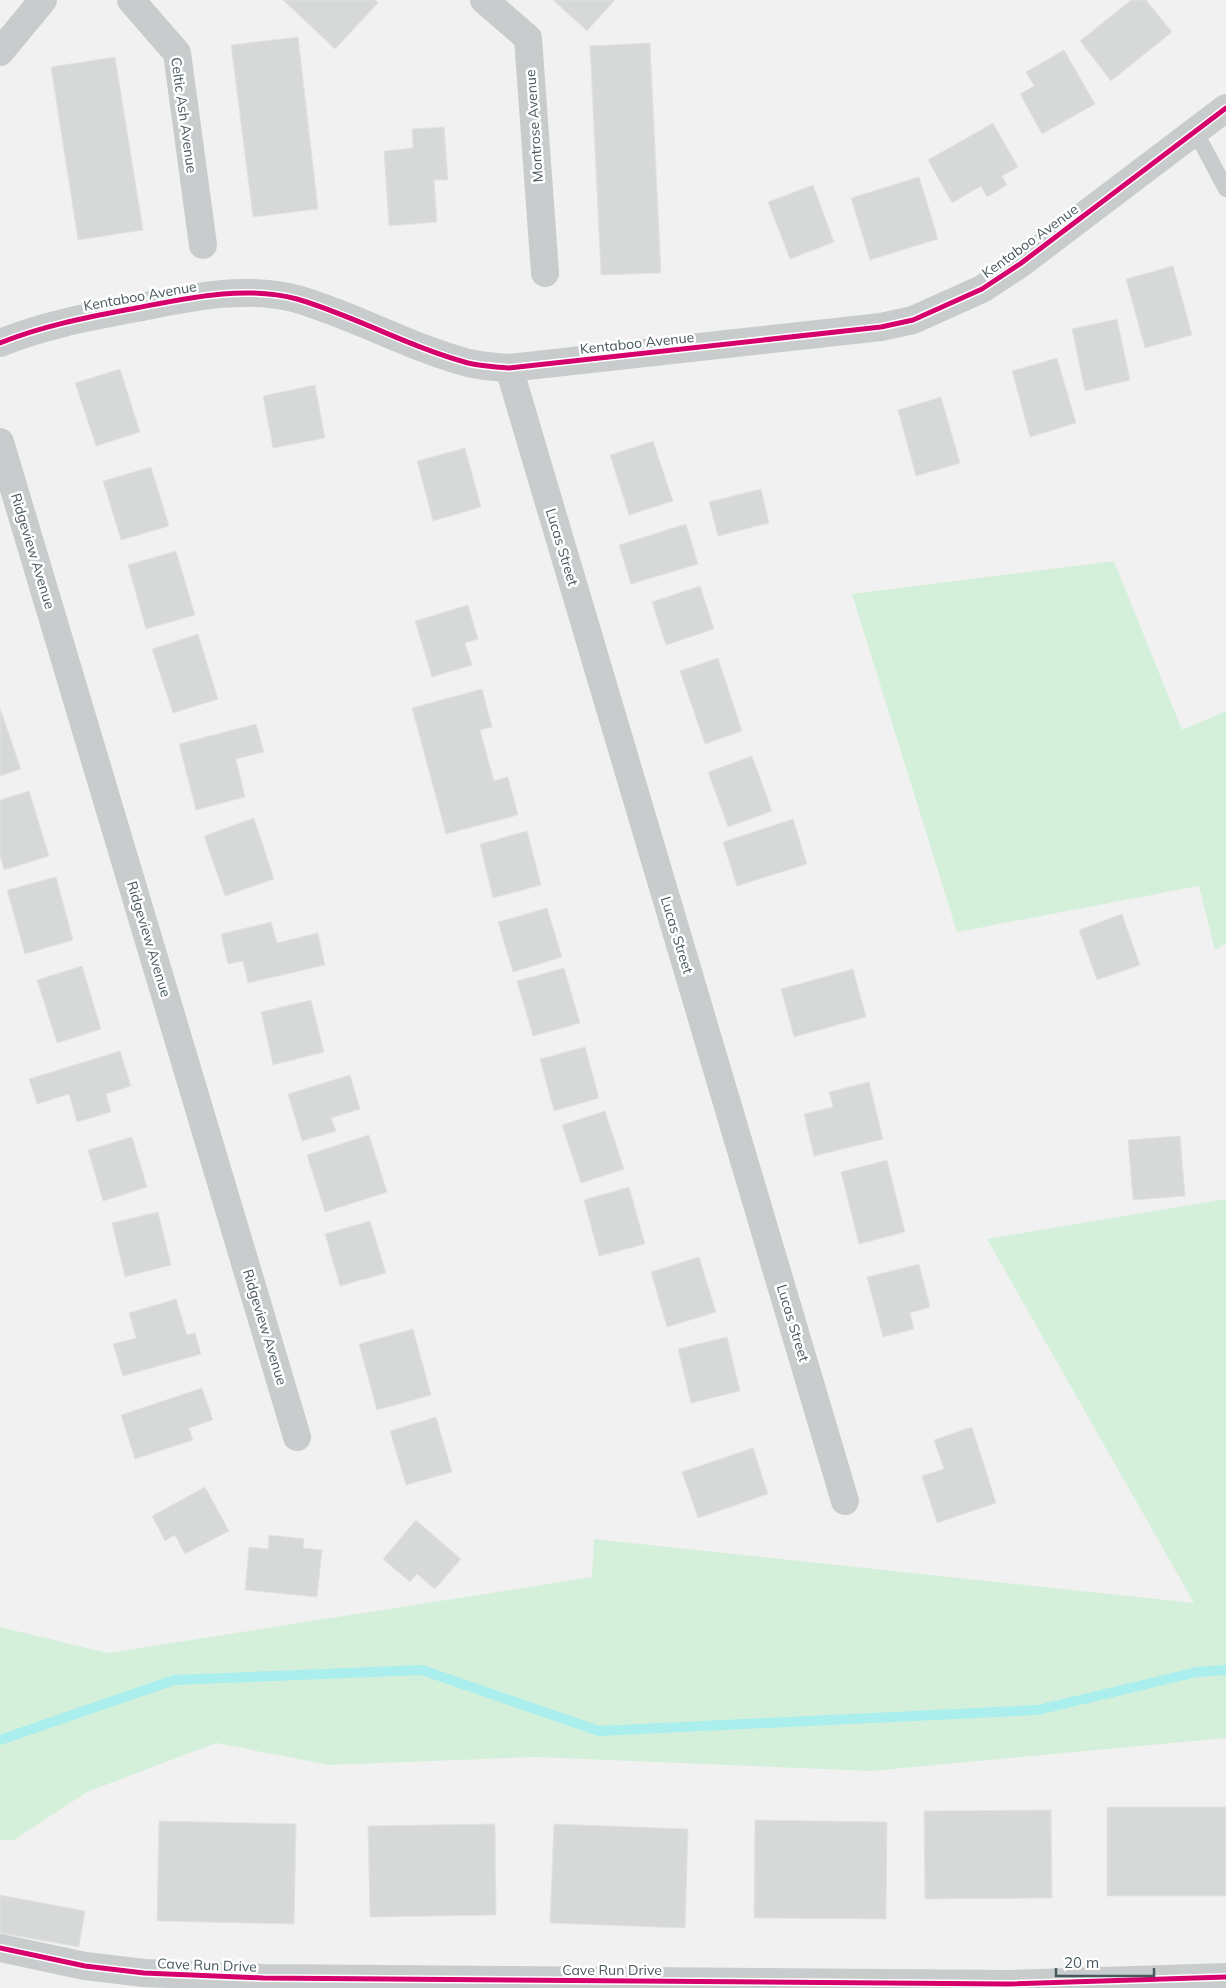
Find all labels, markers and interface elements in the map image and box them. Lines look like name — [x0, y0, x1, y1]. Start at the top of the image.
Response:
street label: Celtic Ash Avenue — [167, 56, 201, 174]
street label: Montrose Avenue — [521, 69, 547, 183]
street label: Kentaboo Avenue — [978, 200, 1082, 282]
street label: Kentaboo Avenue — [82, 277, 198, 315]
street label: Kentaboo Avenue — [579, 328, 695, 358]
street label: Ridgeview Avenue — [7, 491, 59, 611]
street label: Lucas Street — [542, 506, 582, 588]
street label: Ridgeview Avenue — [123, 879, 175, 999]
street label: Lucas Street — [657, 894, 697, 976]
street label: Ridgeview Avenue — [239, 1267, 291, 1387]
street label: Lucas Street — [773, 1282, 813, 1364]
scale bar — [1056, 1946, 1154, 1978]
text: 20 m — [1064, 1953, 1099, 1972]
street label: Cave Run Drive — [157, 1954, 257, 1976]
street label: Cave Run Drive — [562, 1961, 662, 1979]

